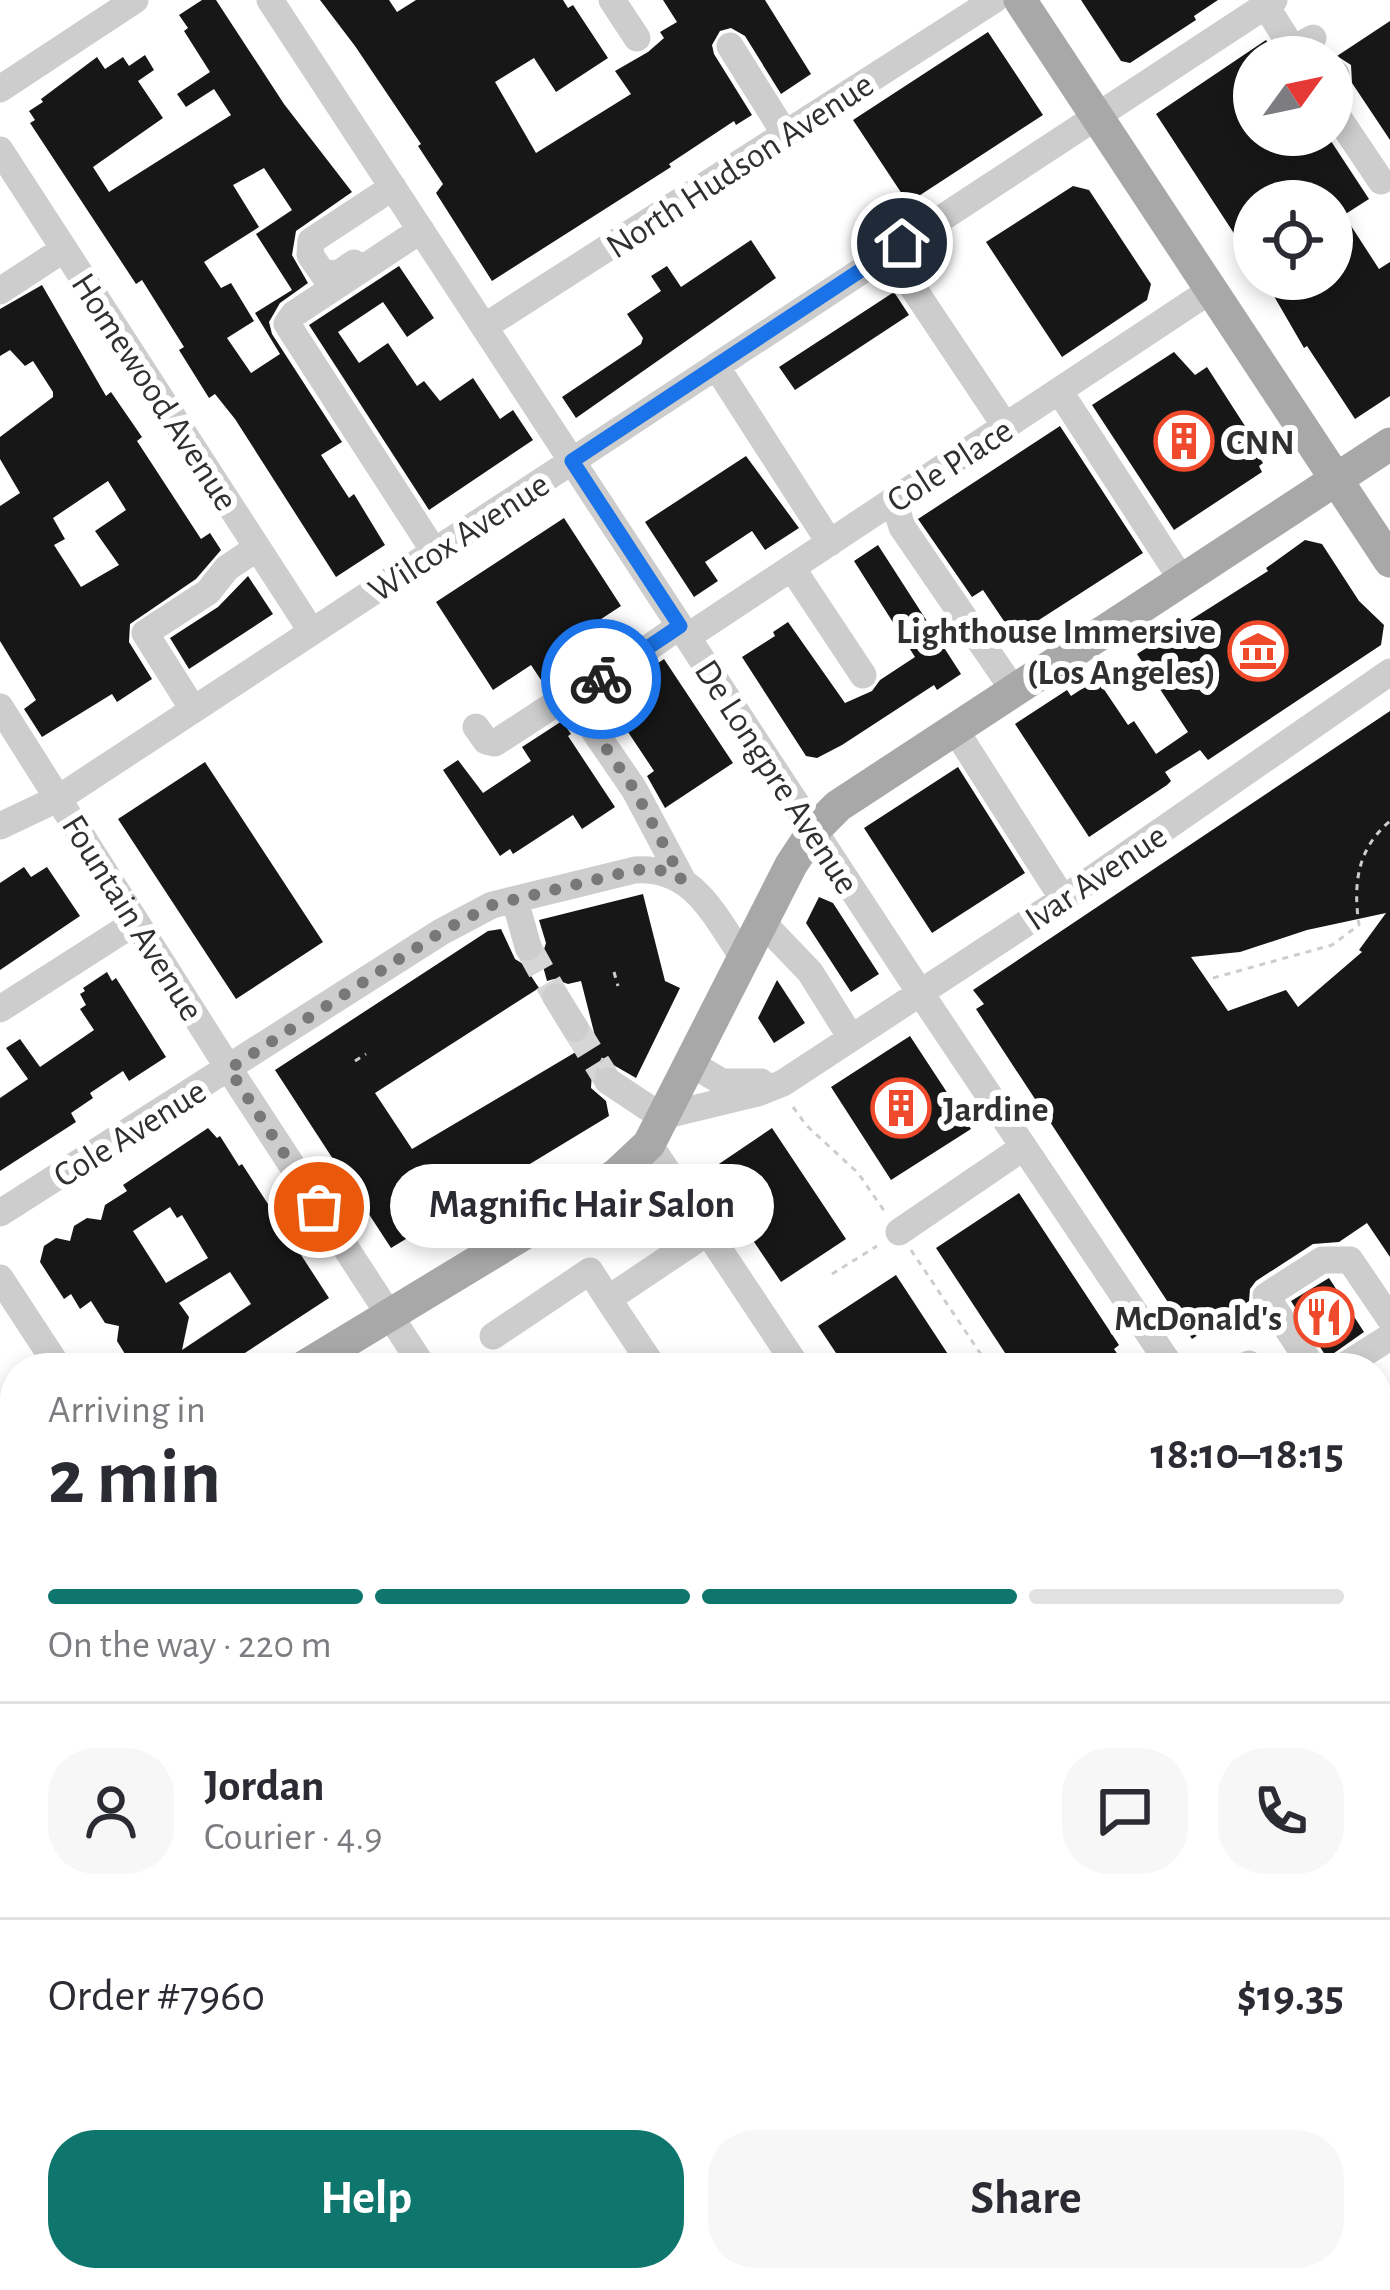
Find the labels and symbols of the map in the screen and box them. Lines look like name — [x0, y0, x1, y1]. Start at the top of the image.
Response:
north arrow — [1233, 36, 1353, 156]
street label: North Hudson Avenue — [600, 66, 880, 265]
pin — [851, 192, 953, 294]
street label: Homewood Avenue — [64, 267, 244, 517]
building icon: CNN — [1153, 410, 1215, 472]
street label: Cole Place — [881, 412, 1019, 519]
place label: CNN — [1226, 425, 1295, 461]
street label: Wilcox Avenue — [362, 466, 556, 609]
place label: Lighthouse Immersive (Los Angeles) — [896, 614, 1216, 691]
courier — [541, 619, 661, 739]
museum icon: Lighthouse Immersive (Los Angeles) — [1227, 620, 1289, 682]
street label: De Longpre Avenue — [688, 654, 865, 900]
street label: Fountain Avenue — [55, 809, 210, 1027]
street label: Ivar Avenue — [1019, 817, 1173, 938]
street label: Cole Avenue — [48, 1073, 213, 1195]
building icon: Jardine — [870, 1077, 932, 1139]
place label: Jardine — [943, 1092, 1048, 1128]
pin — [268, 1156, 370, 1258]
callout: Magnific Hair Salon — [391, 1165, 775, 1249]
restaurant icon: McDonald's — [1293, 1286, 1355, 1348]
place label: McDonald's — [1114, 1301, 1282, 1337]

